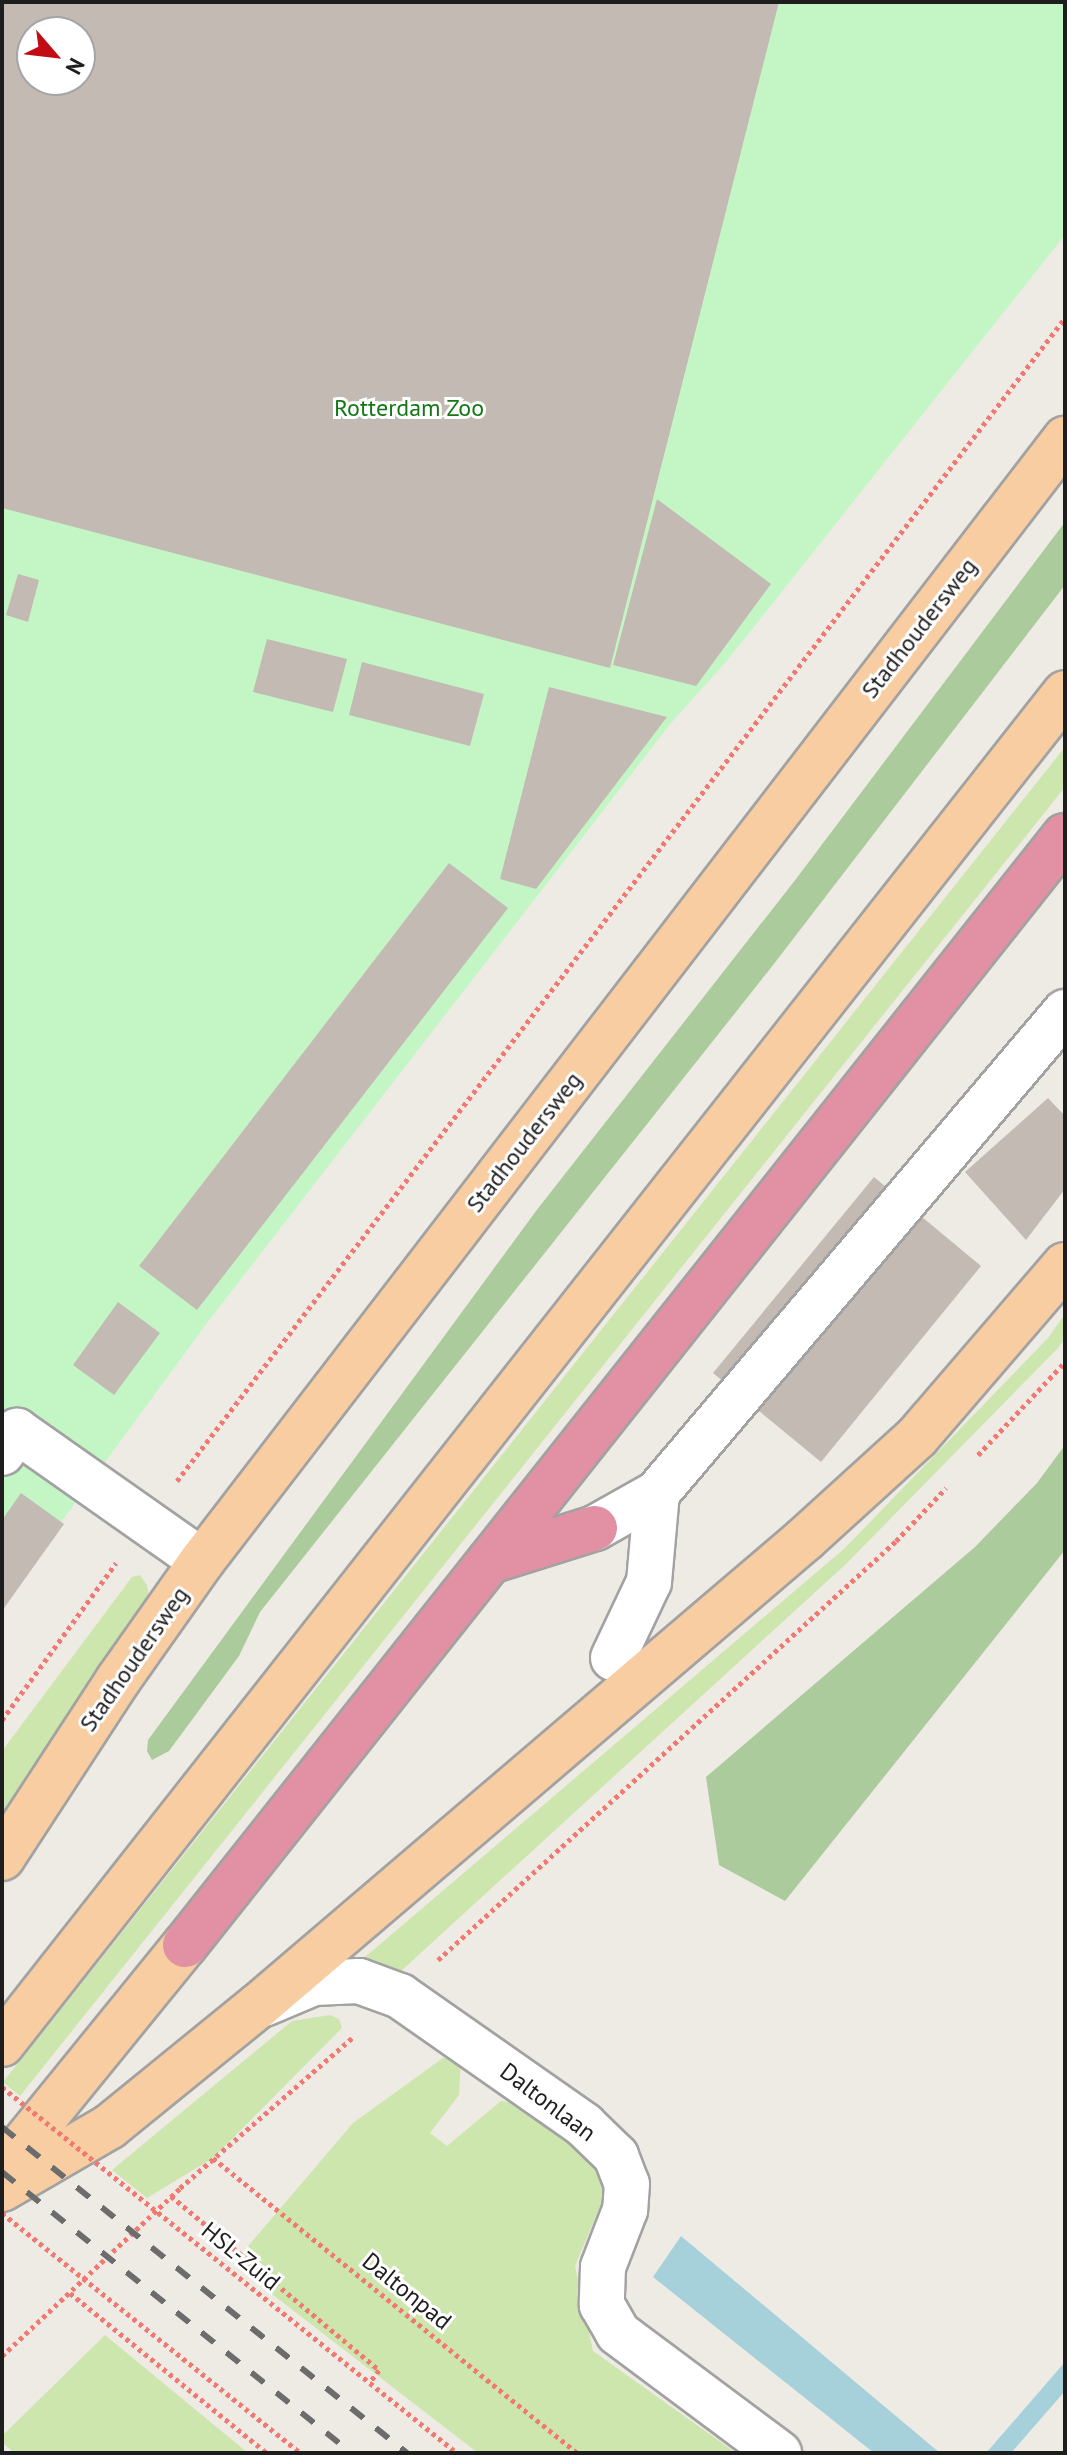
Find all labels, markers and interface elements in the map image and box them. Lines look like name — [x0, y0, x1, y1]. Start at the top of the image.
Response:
north arrow — [16, 16, 96, 96]
text: N — [60, 53, 91, 79]
park label: Rotterdam Zoo — [334, 394, 484, 422]
street label: Stadhoudersweg — [855, 552, 983, 704]
street label: Stadhoudersweg — [460, 1066, 588, 1218]
street label: Stadhoudersweg — [73, 1581, 195, 1737]
street label: Daltonlaan — [494, 2057, 602, 2147]
street label: HSL-Zuid — [196, 2216, 286, 2296]
street label: Daltonpad — [357, 2246, 457, 2336]

